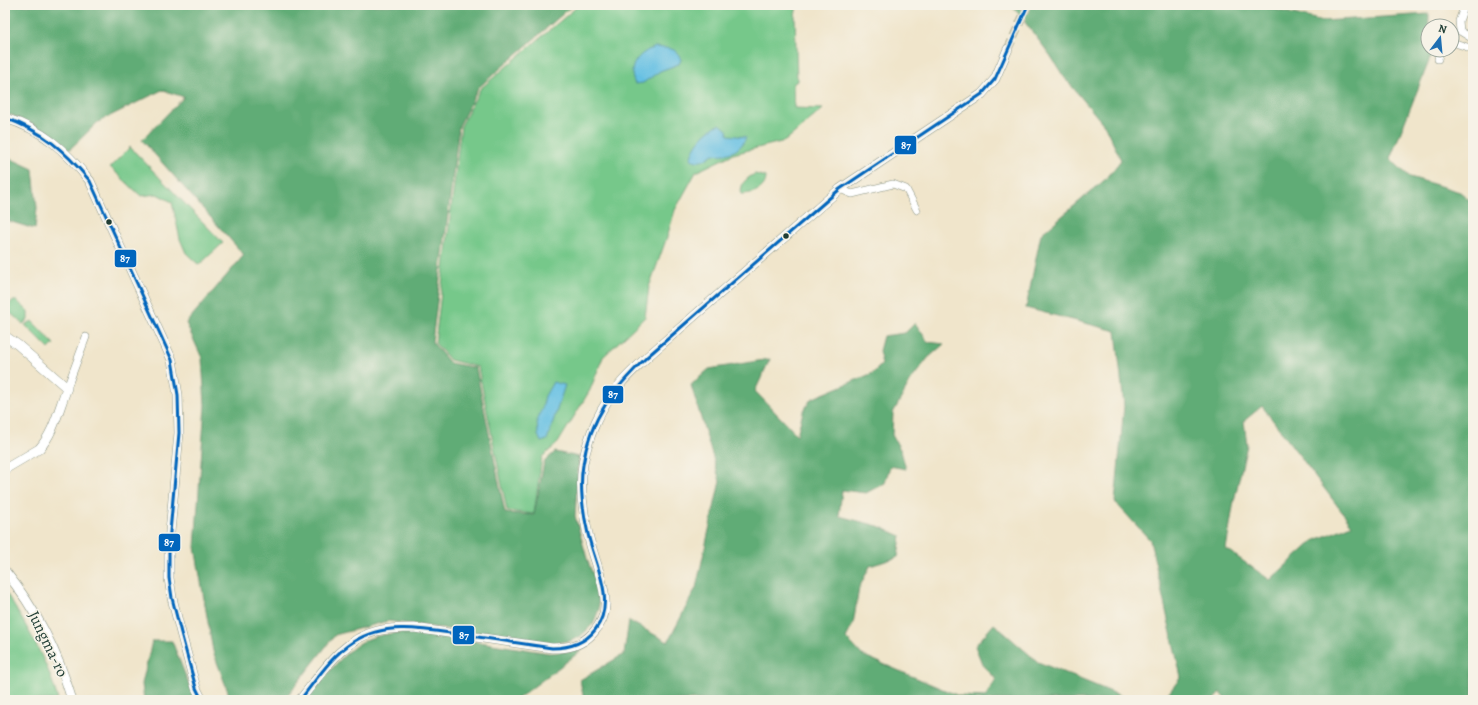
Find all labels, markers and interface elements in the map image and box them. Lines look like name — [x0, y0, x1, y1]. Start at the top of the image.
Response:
north arrow — [1420, 18, 1460, 58]
text: N — [1437, 21, 1449, 37]
line badge: 87 — [894, 135, 917, 155]
text: 87 — [901, 138, 911, 153]
unlabelled marker — [104, 217, 114, 227]
unlabelled marker — [781, 231, 791, 241]
line badge: 87 — [114, 249, 137, 268]
text: 87 — [120, 251, 130, 266]
line badge: 87 — [602, 385, 624, 404]
text: 87 — [608, 387, 618, 402]
line badge: 87 — [158, 533, 181, 552]
text: 87 — [164, 535, 174, 550]
street label: Jungma-ro — [23, 607, 73, 681]
line badge: 87 — [452, 625, 475, 645]
text: 87 — [459, 628, 469, 643]

